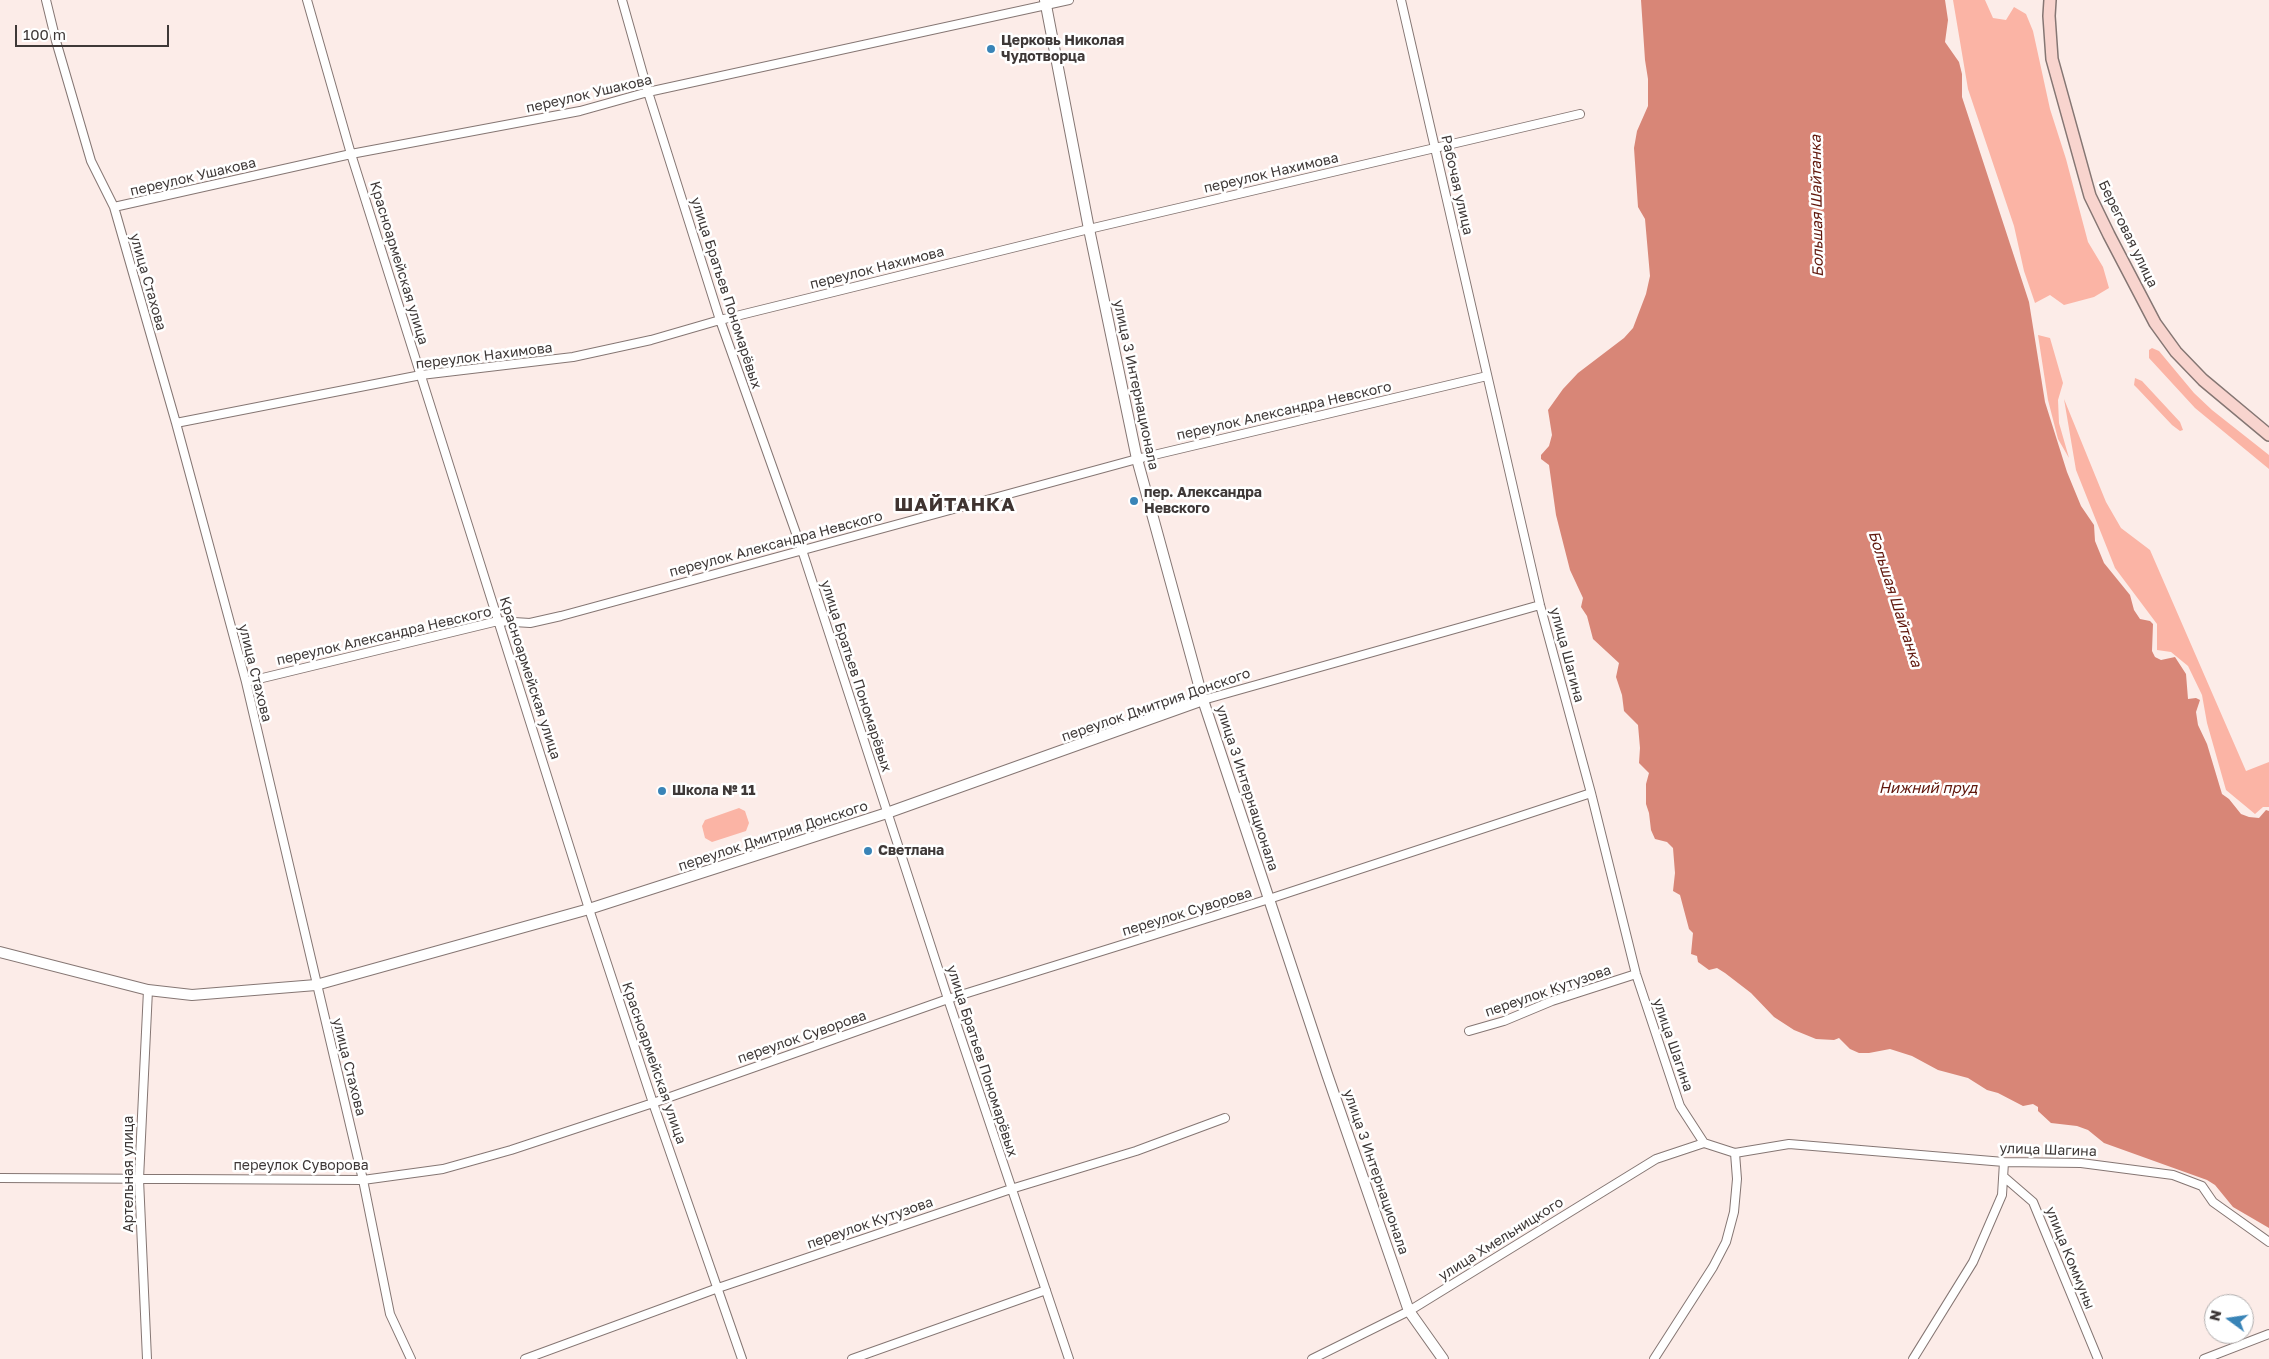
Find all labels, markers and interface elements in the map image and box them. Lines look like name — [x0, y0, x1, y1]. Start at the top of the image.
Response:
scale bar — [18, 15, 171, 47]
text: 100 m — [23, 25, 66, 43]
place label: Церковь Николая Чудотворца — [1001, 33, 1124, 65]
marker: Церковь Николая Чудотворца — [985, 43, 997, 55]
street label: переулок Ушакова — [524, 71, 654, 117]
street label: Рабочая улица — [1437, 133, 1477, 237]
water label: Большая Шайтанка — [1807, 135, 1827, 277]
street label: переулок Нахимова — [1202, 149, 1340, 197]
street label: переулок Ушакова — [128, 154, 258, 200]
street label: Береговая улица — [2095, 178, 2161, 290]
street label: Красноармейская улица — [366, 179, 432, 347]
street label: улица Братьев Пономарёвых — [687, 195, 765, 391]
street label: улица Стахова — [126, 232, 170, 332]
street label: переулок Нахимова — [808, 243, 946, 293]
street label: улица 3 Интернационала — [1110, 298, 1162, 472]
street label: переулок Нахимова — [415, 339, 553, 373]
street label: переулок Александра Невского — [1175, 378, 1393, 444]
place label: пер. Александра Невского — [1144, 485, 1262, 518]
district label: ШАЙТАНКА — [893, 494, 1017, 516]
marker: пер. Александра Невского — [1128, 495, 1140, 507]
street label: переулок Александра Невского — [668, 507, 884, 581]
water label: Большая Шайтанка — [1864, 529, 1926, 669]
street label: улица Братьев Пономарёвых — [817, 578, 895, 774]
street label: Красноармейская улица — [496, 595, 564, 761]
street label: переулок Александра Невского — [275, 603, 493, 669]
street label: улица Шагина — [1546, 606, 1588, 704]
street label: улица Стахова — [235, 622, 275, 724]
street label: переулок Дмитрия Донского — [1059, 665, 1253, 745]
street label: улица 3 Интернационала — [1212, 703, 1282, 873]
water label: Нижний пруд — [1879, 779, 1977, 797]
place label: Школа № 11 — [672, 783, 756, 799]
marker: Школа № 11 — [656, 785, 668, 797]
street label: переулок Дмитрия Донского — [676, 797, 870, 875]
place label: Светлана — [878, 843, 944, 859]
marker: Светлана — [862, 845, 874, 857]
street label: переулок Суворова — [1120, 884, 1254, 940]
street label: переулок Кутузова — [1483, 962, 1613, 1020]
street label: улица Братьев Пономарёвых — [943, 963, 1021, 1159]
street label: Красноармейская улица — [618, 980, 690, 1146]
street label: улица Шагина — [1649, 996, 1697, 1094]
street label: переулок Суворова — [735, 1007, 869, 1067]
street label: улица Стахова — [329, 1016, 369, 1118]
street label: улица 3 Интернационала — [1340, 1087, 1412, 1257]
street label: Артельная улица — [121, 1115, 137, 1233]
street label: улица Шагина — [1999, 1140, 2097, 1160]
street label: переулок Суворова — [233, 1158, 369, 1174]
street label: переулок Кутузова — [805, 1194, 935, 1252]
street label: улица Хмельницкого — [1435, 1194, 1567, 1284]
street label: улица Коммуны — [2042, 1204, 2098, 1312]
north arrow — [2204, 1294, 2254, 1344]
text: N — [2205, 1308, 2224, 1323]

